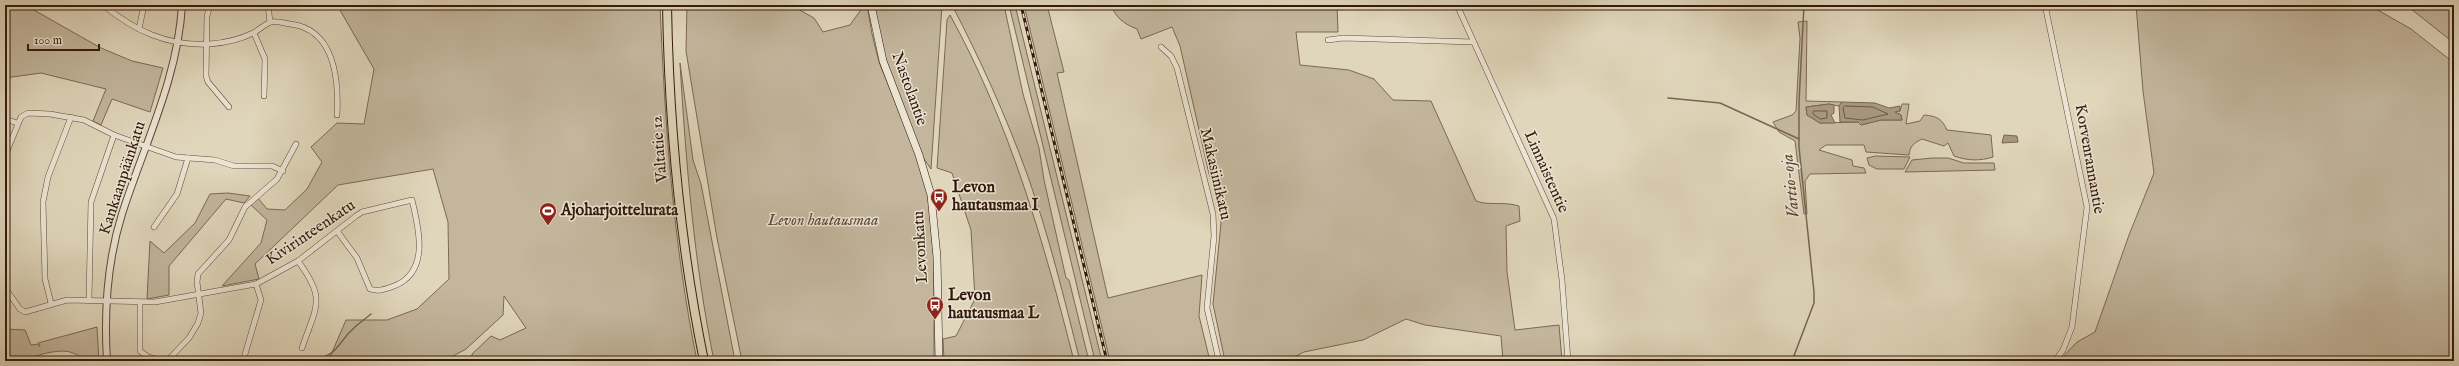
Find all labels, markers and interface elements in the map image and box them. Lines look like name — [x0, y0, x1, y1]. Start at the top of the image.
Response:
scale bar — [28, 26, 99, 52]
text: 100 m — [34, 33, 62, 48]
street label: Nastolantie — [886, 50, 932, 128]
street label: Korvenrannantie — [2070, 103, 2108, 215]
street label: Valtatie 12 — [647, 115, 673, 184]
street label: Kankaanpäänkatu — [95, 119, 151, 237]
street label: Makasiinikatu — [1195, 126, 1235, 222]
street label: Linnaistentie — [1519, 128, 1573, 216]
water label: Vartio-oja — [1777, 152, 1805, 219]
place label: Levon hautausmaa I — [951, 178, 1039, 216]
bus stop icon: Levon hautausmaa I — [929, 187, 949, 212]
street label: Kivirinteenkatu — [262, 196, 360, 270]
sports icon: Ajoharjoittelurata — [538, 201, 558, 226]
place label: Ajoharjoittelurata — [560, 201, 679, 221]
street label: Levonkatu — [909, 210, 933, 284]
park label: Levon hautausmaa — [767, 211, 878, 231]
place label: Levon hautausmaa L — [947, 286, 1040, 324]
bus stop icon: Levon hautausmaa L — [925, 295, 945, 320]

